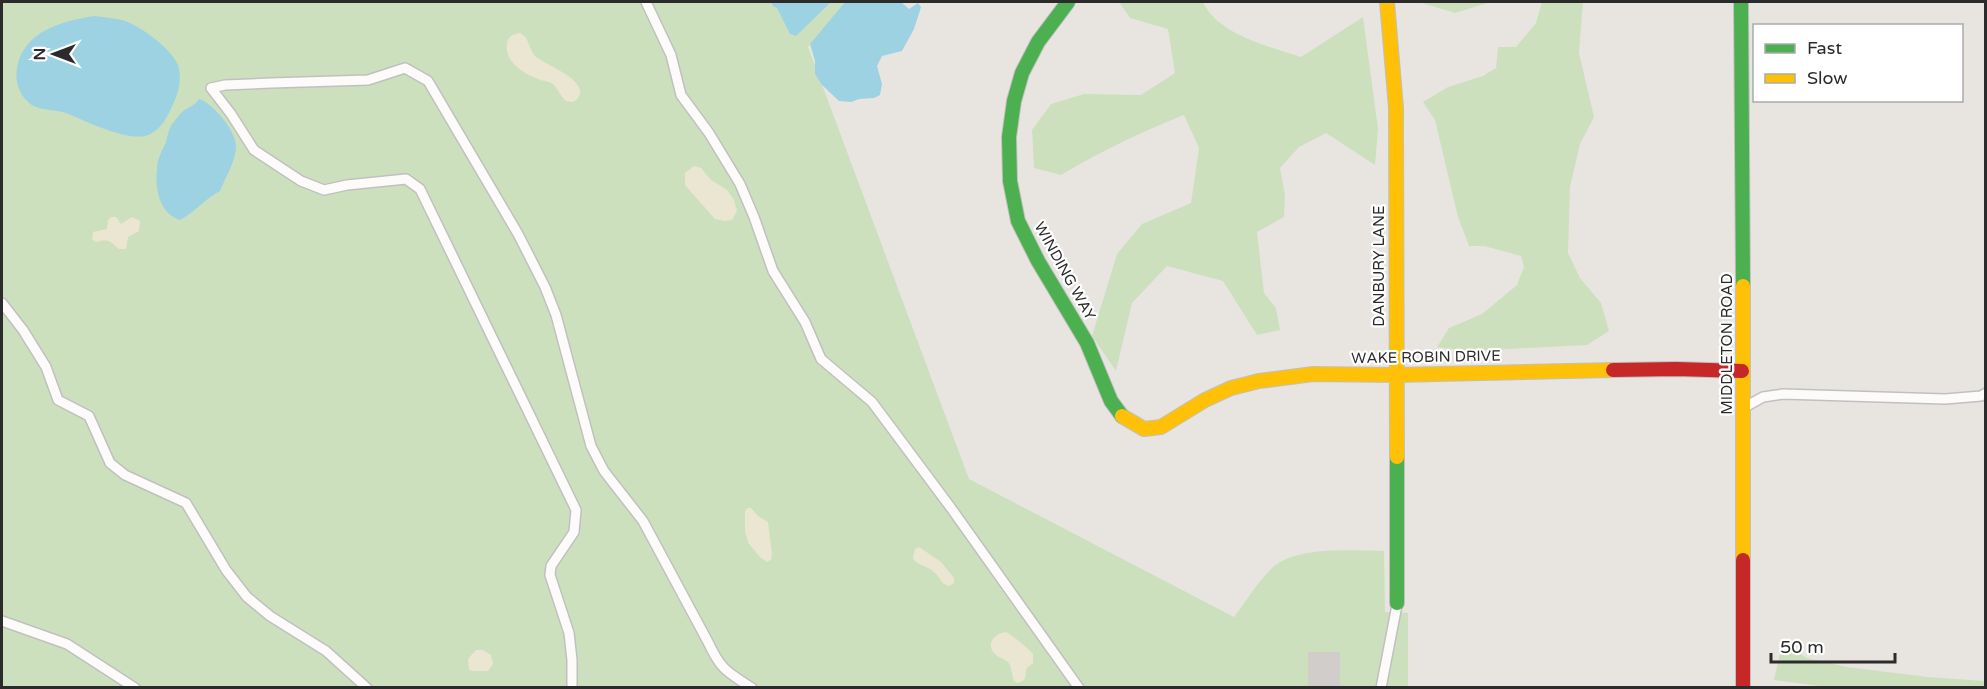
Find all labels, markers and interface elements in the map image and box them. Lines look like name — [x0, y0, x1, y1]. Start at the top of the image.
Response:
north arrow — [24, 24, 84, 84]
legend — [1753, 24, 1963, 102]
text: Fast — [1807, 37, 1842, 59]
text: N — [30, 48, 50, 60]
text: Slow — [1807, 67, 1848, 89]
street label: DANBURY LANE — [1370, 205, 1388, 327]
street label: WINDING WAY — [1031, 219, 1100, 324]
street label: MIDDLETON ROAD — [1718, 273, 1736, 415]
street label: WAKE ROBIN DRIVE — [1351, 347, 1501, 367]
scale bar — [1771, 626, 1896, 664]
text: 50 m — [1780, 636, 1824, 658]

